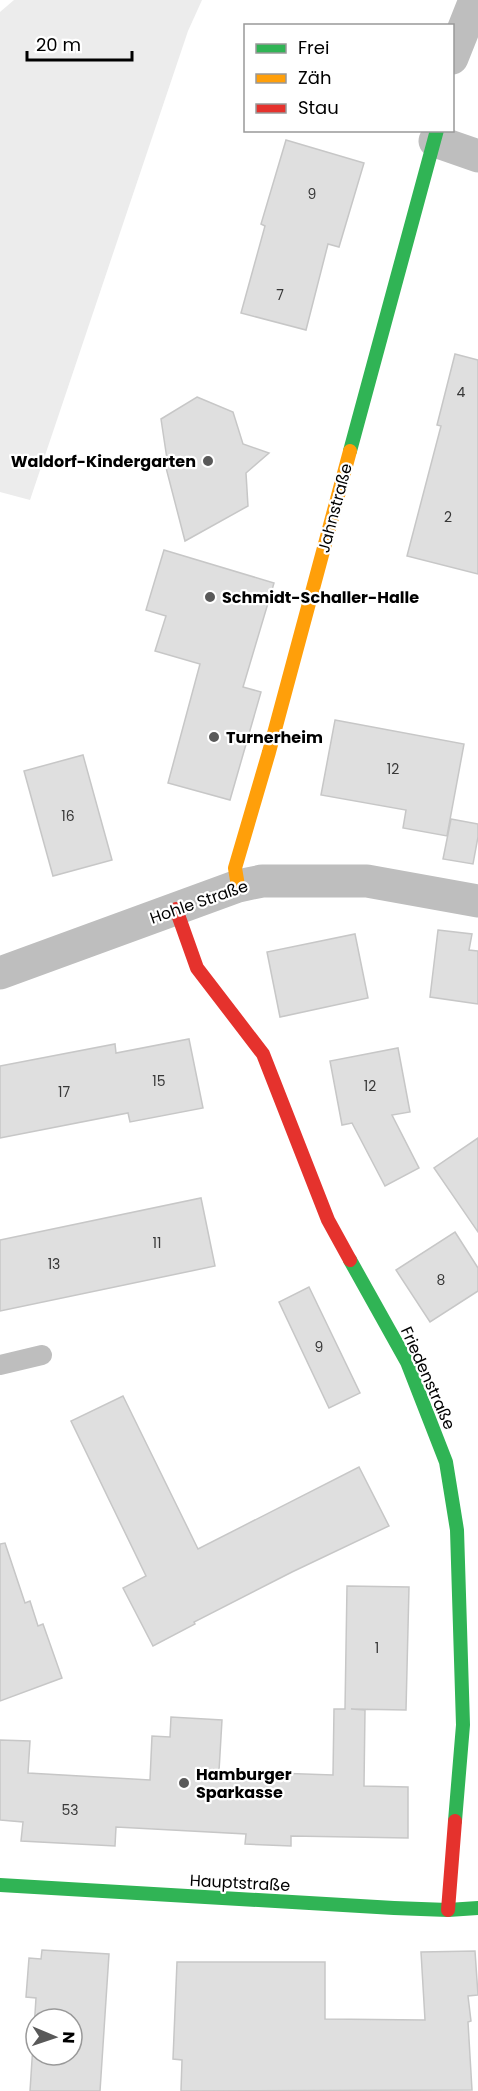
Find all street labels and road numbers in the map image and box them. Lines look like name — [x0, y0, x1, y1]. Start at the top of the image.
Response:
street label: Jahnstraße — [312, 461, 358, 555]
street label: Hohle Straße — [147, 874, 251, 930]
street label: Friedenstraße — [395, 1323, 461, 1433]
street label: Hauptstraße — [189, 1869, 291, 1897]

